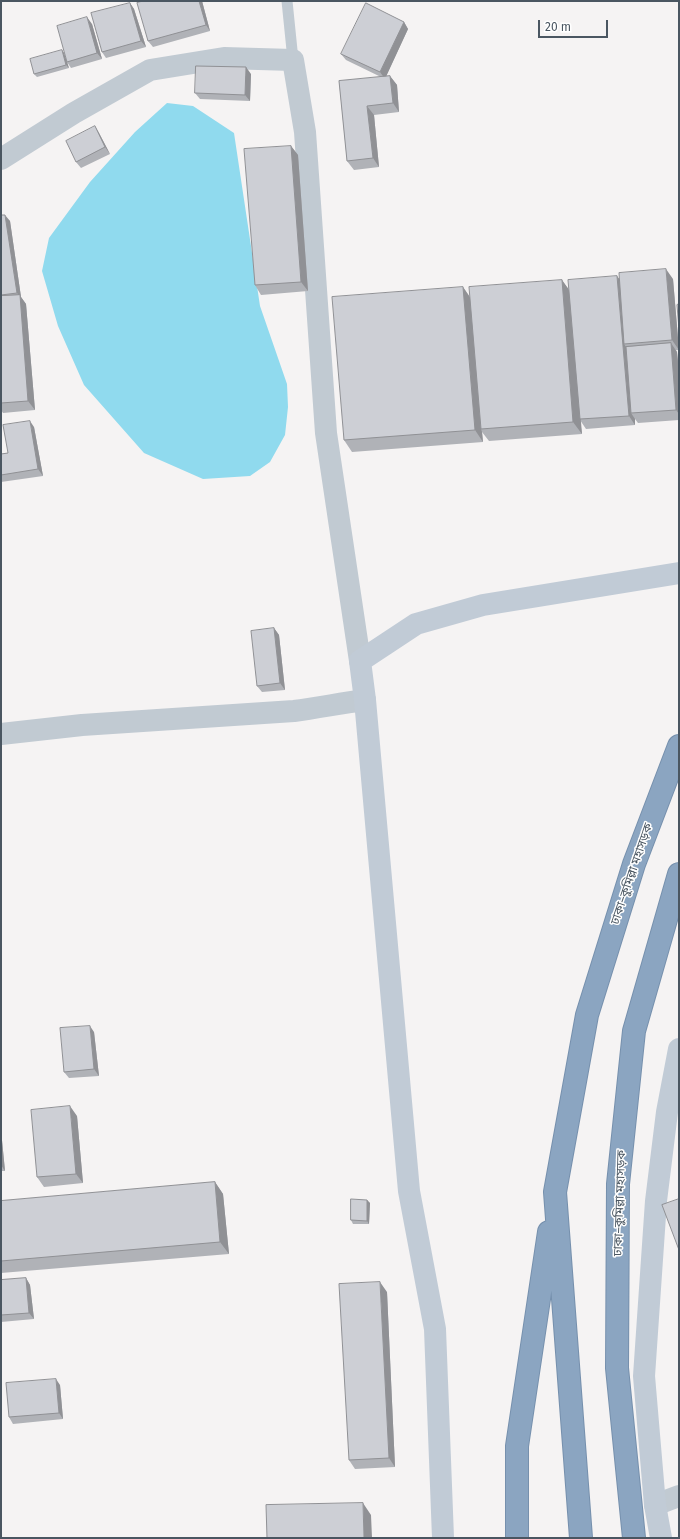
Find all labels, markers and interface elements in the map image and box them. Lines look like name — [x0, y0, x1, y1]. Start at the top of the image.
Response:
scale bar — [540, 12, 610, 38]
text: 20 m — [545, 20, 571, 34]
street label: ঢাকা–কুমিল্লা মহাসড়ক — [608, 821, 656, 927]
street label: ঢাকা–কুমিল্লা মহাসড়ক — [611, 1150, 629, 1256]

